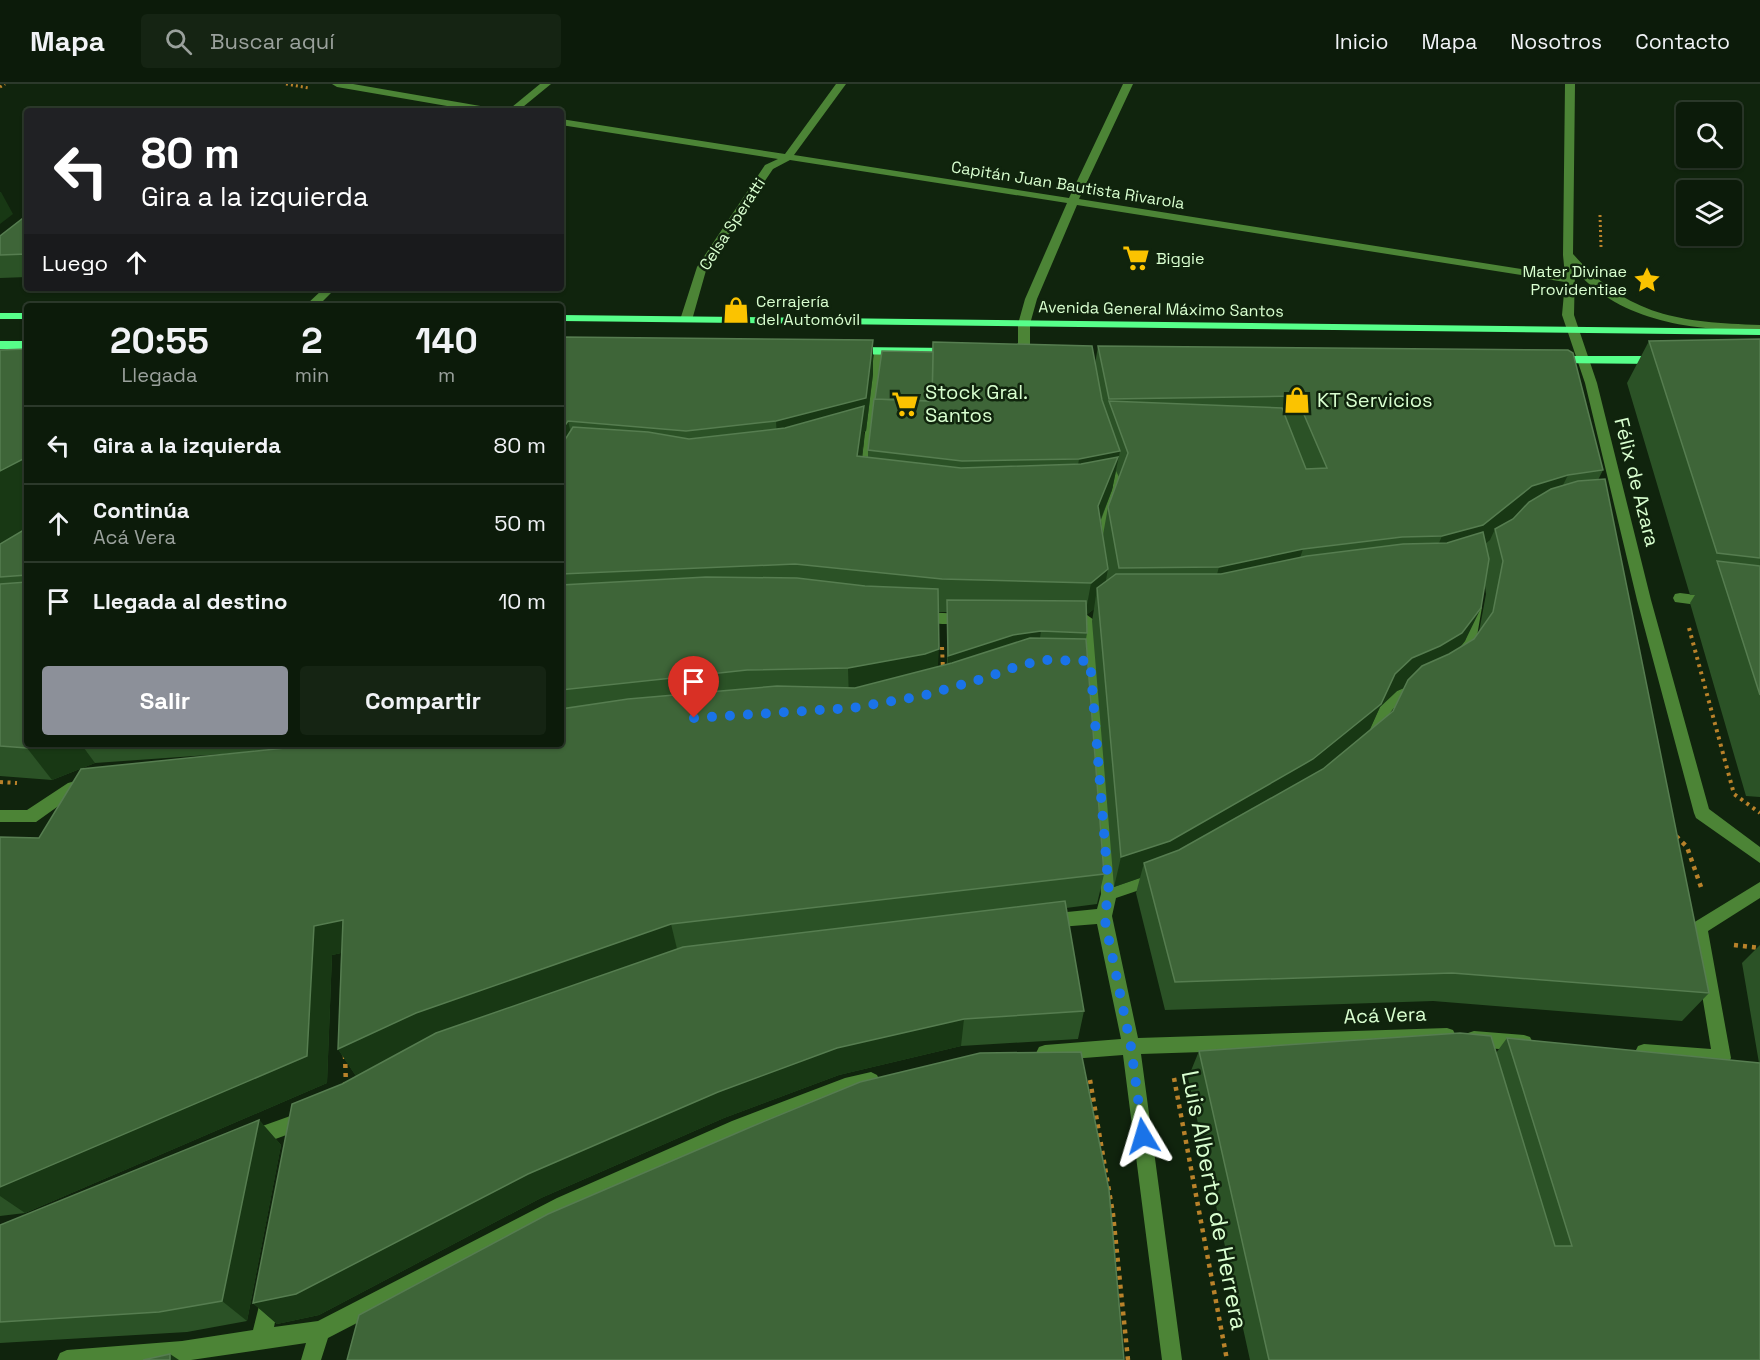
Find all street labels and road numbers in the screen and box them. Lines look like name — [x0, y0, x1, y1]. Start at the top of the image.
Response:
street label: Capitán Juan Bautista Rivarola — [950, 156, 1186, 214]
street label: Celsa Speratti — [694, 174, 770, 274]
street label: Avenida General Máximo Santos — [1038, 296, 1284, 322]
street label: Félix de Azara — [1608, 415, 1666, 549]
street label: Acá Vera — [1343, 1001, 1427, 1029]
street label: Luis Alberto de Herrera — [1175, 1068, 1255, 1332]

